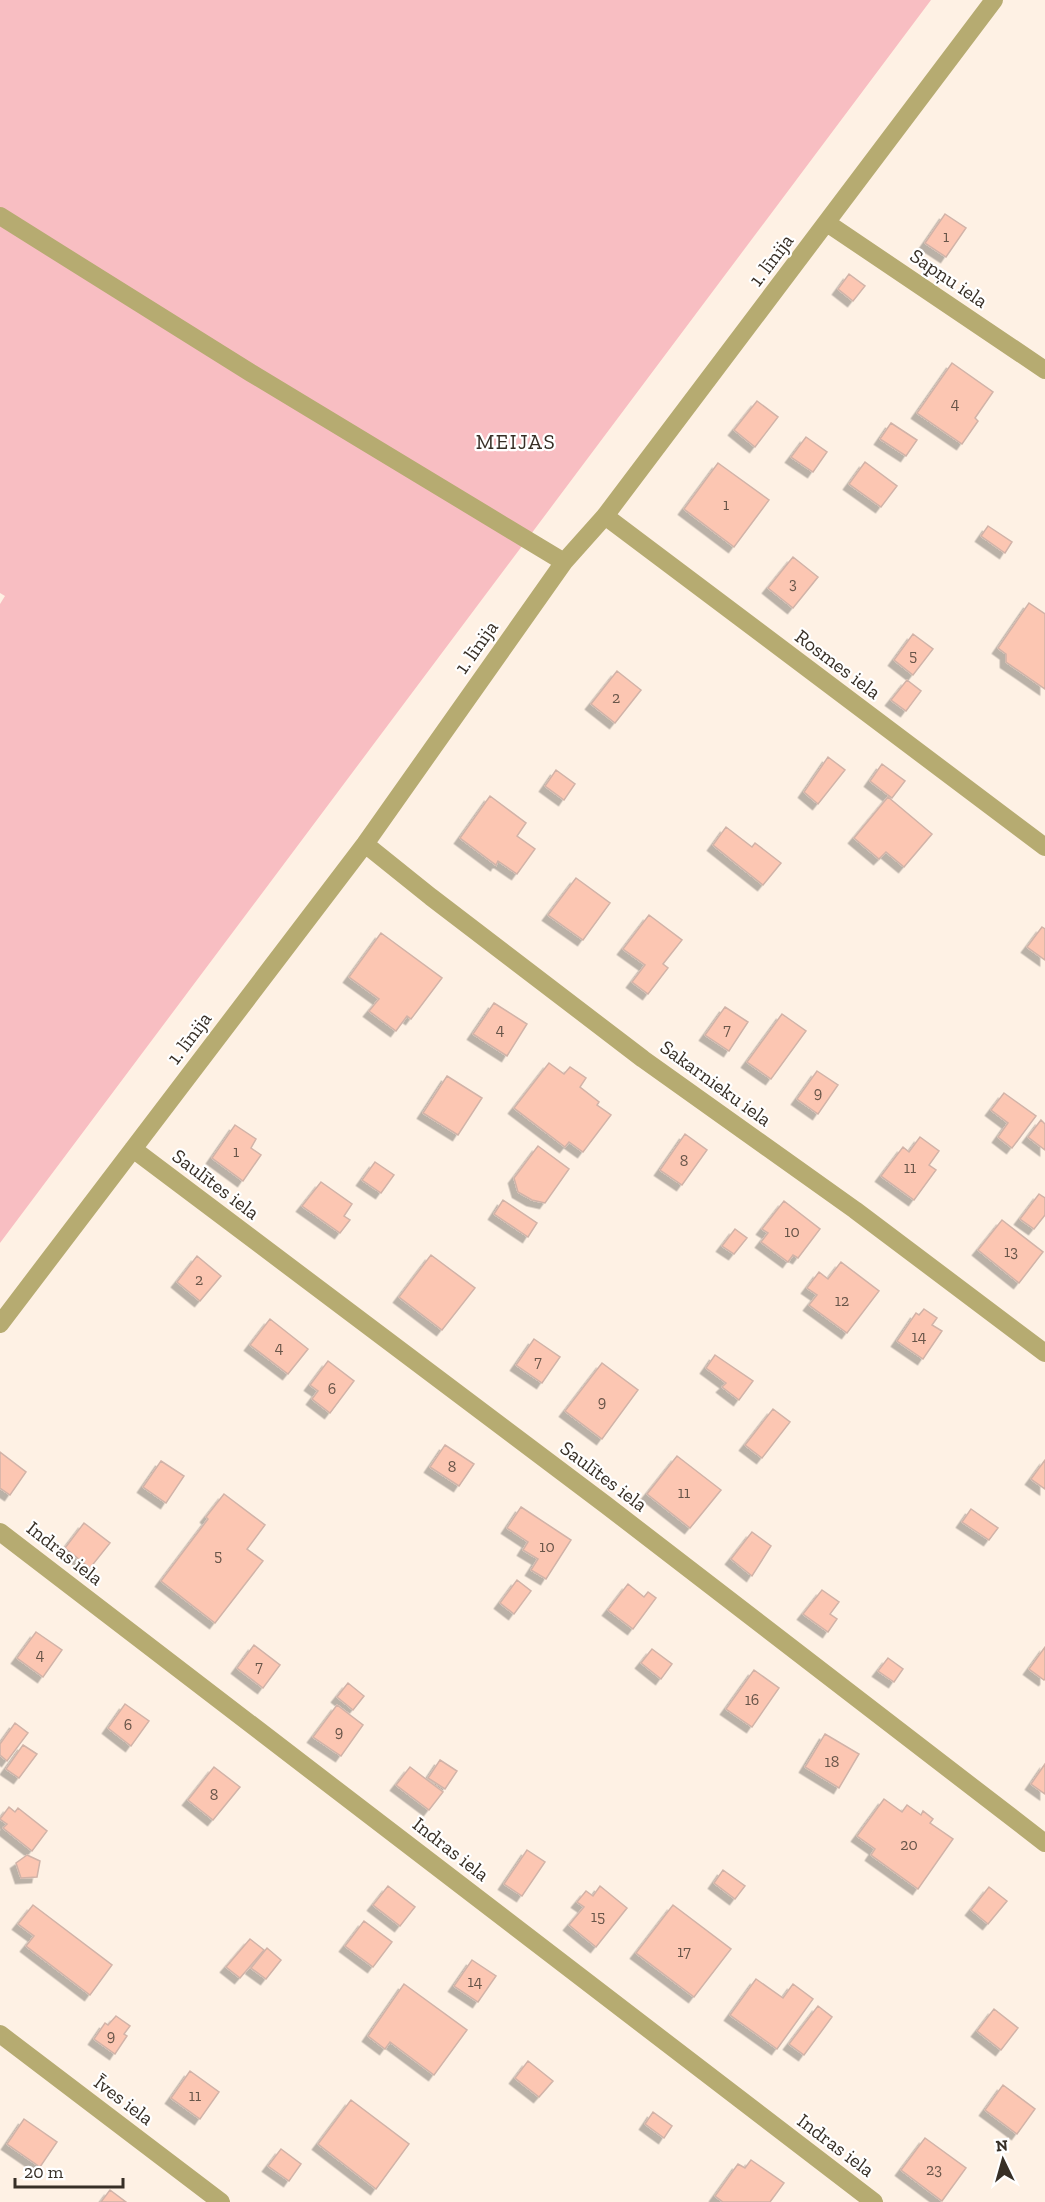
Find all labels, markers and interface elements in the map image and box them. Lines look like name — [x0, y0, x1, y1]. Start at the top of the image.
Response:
house number: 1 — [943, 227, 949, 246]
street label: 1. līnija — [744, 229, 799, 291]
street label: Sapņu iela — [906, 243, 993, 313]
house number: 4 — [951, 394, 960, 413]
district label: MEIJAS — [476, 429, 556, 454]
house number: 1 — [723, 495, 729, 514]
house number: 3 — [789, 574, 797, 593]
street label: 1. līnija — [449, 616, 503, 678]
street label: Rosmes iela — [790, 624, 886, 704]
house number: 5 — [909, 646, 917, 665]
house number: 2 — [612, 688, 620, 707]
street label: 1. līnija — [162, 1007, 217, 1069]
house number: 4 — [496, 1020, 505, 1039]
house number: 7 — [723, 1020, 731, 1039]
street label: Sakarnieku iela — [656, 1035, 776, 1132]
house number: 9 — [814, 1083, 822, 1102]
house number: 1 — [233, 1142, 239, 1161]
street label: Saulītes iela — [168, 1144, 264, 1225]
house number: 8 — [680, 1151, 688, 1170]
house number: 11 — [904, 1158, 916, 1177]
house number: 10 — [784, 1222, 800, 1241]
house number: 13 — [1004, 1242, 1018, 1261]
house number: 2 — [195, 1270, 203, 1289]
house number: 12 — [835, 1291, 849, 1310]
house number: 14 — [912, 1327, 927, 1346]
house number: 4 — [275, 1338, 284, 1357]
house number: 7 — [534, 1352, 542, 1371]
house number: 6 — [328, 1379, 336, 1398]
house number: 9 — [598, 1392, 606, 1411]
street label: Saulītes iela — [556, 1436, 652, 1517]
house number: 8 — [448, 1457, 456, 1476]
house number: 11 — [678, 1483, 690, 1502]
street label: Indras iela — [22, 1516, 108, 1590]
house number: 10 — [539, 1537, 555, 1556]
house number: 5 — [214, 1546, 222, 1565]
house number: 4 — [36, 1645, 45, 1664]
house number: 7 — [255, 1657, 263, 1676]
house number: 16 — [745, 1690, 759, 1709]
house number: 6 — [124, 1715, 132, 1734]
house number: 9 — [335, 1722, 343, 1741]
house number: 18 — [825, 1752, 839, 1771]
house number: 8 — [210, 1785, 218, 1804]
street label: Indras iela — [408, 1812, 494, 1886]
house number: 20 — [900, 1835, 918, 1854]
house number: 15 — [591, 1907, 605, 1926]
house number: 17 — [677, 1942, 691, 1961]
house number: 14 — [468, 1972, 483, 1991]
house number: 9 — [107, 2026, 115, 2045]
street label: Īves iela — [90, 2070, 159, 2130]
house number: 11 — [189, 2086, 201, 2105]
street label: Indras iela — [793, 2108, 880, 2182]
north arrow — [973, 2130, 1033, 2190]
text: N — [995, 2136, 1009, 2156]
scale bar — [15, 2151, 123, 2189]
house number: 23 — [926, 2160, 942, 2179]
text: 20 m — [24, 2161, 64, 2183]

